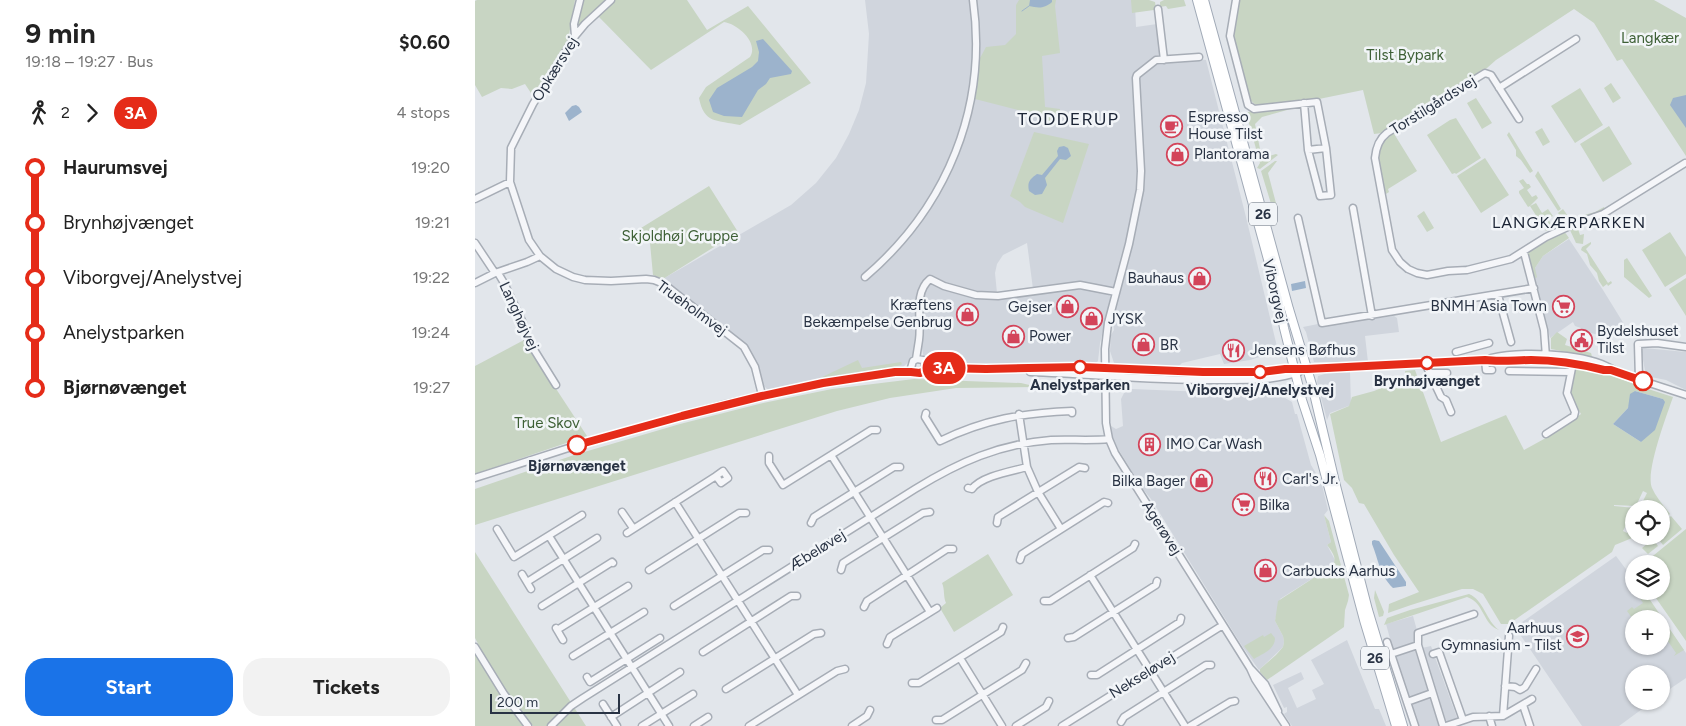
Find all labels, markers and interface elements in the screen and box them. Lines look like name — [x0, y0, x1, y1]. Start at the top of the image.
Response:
text: 9 min — [25, 16, 96, 50]
park label: Langkær — [1621, 29, 1679, 47]
text: $0.60 — [399, 31, 450, 54]
street label: Opkærsvej — [528, 33, 582, 105]
park label: Tilst Bypark — [1366, 46, 1444, 64]
text: 19:18 – 19:27 · Bus — [25, 52, 153, 71]
street label: Torstilgårdsvej — [1387, 71, 1479, 139]
icon: walk — [25, 99, 53, 127]
icon: forward — [78, 99, 106, 127]
text: 3A — [124, 102, 147, 124]
text: 2 — [61, 103, 70, 122]
text: 4 stops — [396, 103, 450, 122]
district label: TODDERUP — [1017, 108, 1119, 130]
place label: Espresso House Tilst — [1188, 108, 1263, 143]
cafe icon: Espresso House Tilst — [1160, 114, 1184, 138]
shop icon: Plantorama — [1166, 142, 1190, 166]
place label: Plantorama — [1194, 145, 1269, 163]
text: Haurumsvej — [63, 156, 168, 179]
text: 19:20 — [411, 158, 450, 177]
road number: 26 — [1249, 202, 1277, 225]
text: Brynhøjvænget — [63, 211, 194, 234]
text: 19:21 — [415, 213, 450, 232]
district label: LANGKÆRPARKEN — [1492, 213, 1646, 232]
park label: Skjoldhøj Gruppe — [622, 227, 738, 245]
street label: Viborgvej — [1259, 257, 1291, 325]
text: Viborgvej/Anelystvej — [63, 266, 242, 289]
shop icon: Bauhaus — [1188, 266, 1212, 290]
text: 19:22 — [412, 268, 450, 287]
place label: Bauhaus — [1127, 269, 1184, 287]
street label: Trueholmvej — [654, 277, 730, 339]
street label: Langhøjvej — [495, 279, 543, 353]
supermarket icon: BNMH Asia Town — [1551, 294, 1575, 318]
shop icon: Gejser — [1056, 295, 1080, 319]
place label: Kræftens Bekæmpelse Genbrug — [803, 296, 952, 331]
place label: BNMH Asia Town — [1431, 297, 1547, 315]
place label: Gejser — [1008, 298, 1052, 316]
shop icon: Kræftens Bekæmpelse Genbrug — [956, 302, 980, 326]
shop icon: JYSK — [1080, 307, 1104, 331]
place label: JYSK — [1108, 310, 1144, 328]
text: Anelystparken — [63, 321, 184, 344]
place label: Bydelshuset Tilst — [1597, 322, 1679, 357]
text: 19:24 — [411, 323, 450, 342]
shop icon: Power — [1001, 324, 1025, 348]
place label: Power — [1029, 327, 1071, 345]
public building icon: Bydelshuset Tilst — [1569, 328, 1593, 352]
shop icon: BR — [1132, 333, 1156, 357]
place label: BR — [1160, 336, 1179, 354]
restaurant icon: Jensens Bøfhus — [1222, 338, 1246, 362]
place label: Jensens Bøfhus — [1250, 341, 1356, 359]
line badge: 3A — [921, 352, 967, 384]
marker: Brynhøjvænget — [1420, 356, 1434, 370]
text: 3A — [933, 357, 955, 379]
marker: Anelystparken — [1073, 360, 1087, 374]
marker: Viborgvej/Anelystvej — [1253, 365, 1267, 379]
unlabelled marker — [1633, 371, 1653, 391]
place label: Brynhøjvænget — [1374, 372, 1480, 390]
text: Bjørnøvænget — [63, 376, 187, 399]
place label: Anelystparken — [1030, 376, 1130, 394]
text: 19:27 — [413, 378, 450, 397]
place label: Viborgvej/Anelystvej — [1186, 381, 1334, 399]
park label: True Skov — [514, 414, 580, 432]
building icon: IMO Car Wash — [1138, 432, 1162, 456]
marker: Bjørnøvænget — [567, 435, 587, 455]
place label: IMO Car Wash — [1166, 435, 1262, 453]
place label: Bjørnøvænget — [528, 457, 626, 475]
restaurant icon: Carl's Jr. — [1254, 467, 1278, 491]
shop icon: Bilka Bager — [1189, 469, 1213, 493]
place label: Carl's Jr. — [1282, 470, 1338, 488]
place label: Bilka Bager — [1112, 472, 1185, 490]
supermarket icon: Bilka — [1231, 493, 1255, 517]
place label: Bilka — [1259, 496, 1290, 514]
street label: Agerøvej — [1138, 498, 1186, 558]
map controls — [1625, 500, 1670, 710]
button: locate — [1625, 500, 1670, 545]
street label: Æbeløvej — [785, 526, 849, 574]
button: layers — [1625, 555, 1670, 600]
shop icon: Carbucks Aarhus — [1254, 559, 1278, 583]
place label: Carbucks Aarhus — [1282, 562, 1395, 580]
button: + — [1625, 610, 1670, 655]
place label: Aarhuus Gymnasium - Tilst — [1441, 619, 1562, 654]
school or university icon: Aarhuus Gymnasium - Tilst — [1566, 625, 1590, 649]
road number: 26 — [1361, 646, 1389, 670]
street label: Nekseløvej — [1106, 648, 1178, 702]
button: Start — [25, 658, 233, 716]
button: Tickets — [243, 658, 450, 716]
button: − — [1625, 665, 1670, 710]
scale bar — [490, 691, 620, 714]
text: 200 m — [497, 694, 538, 711]

